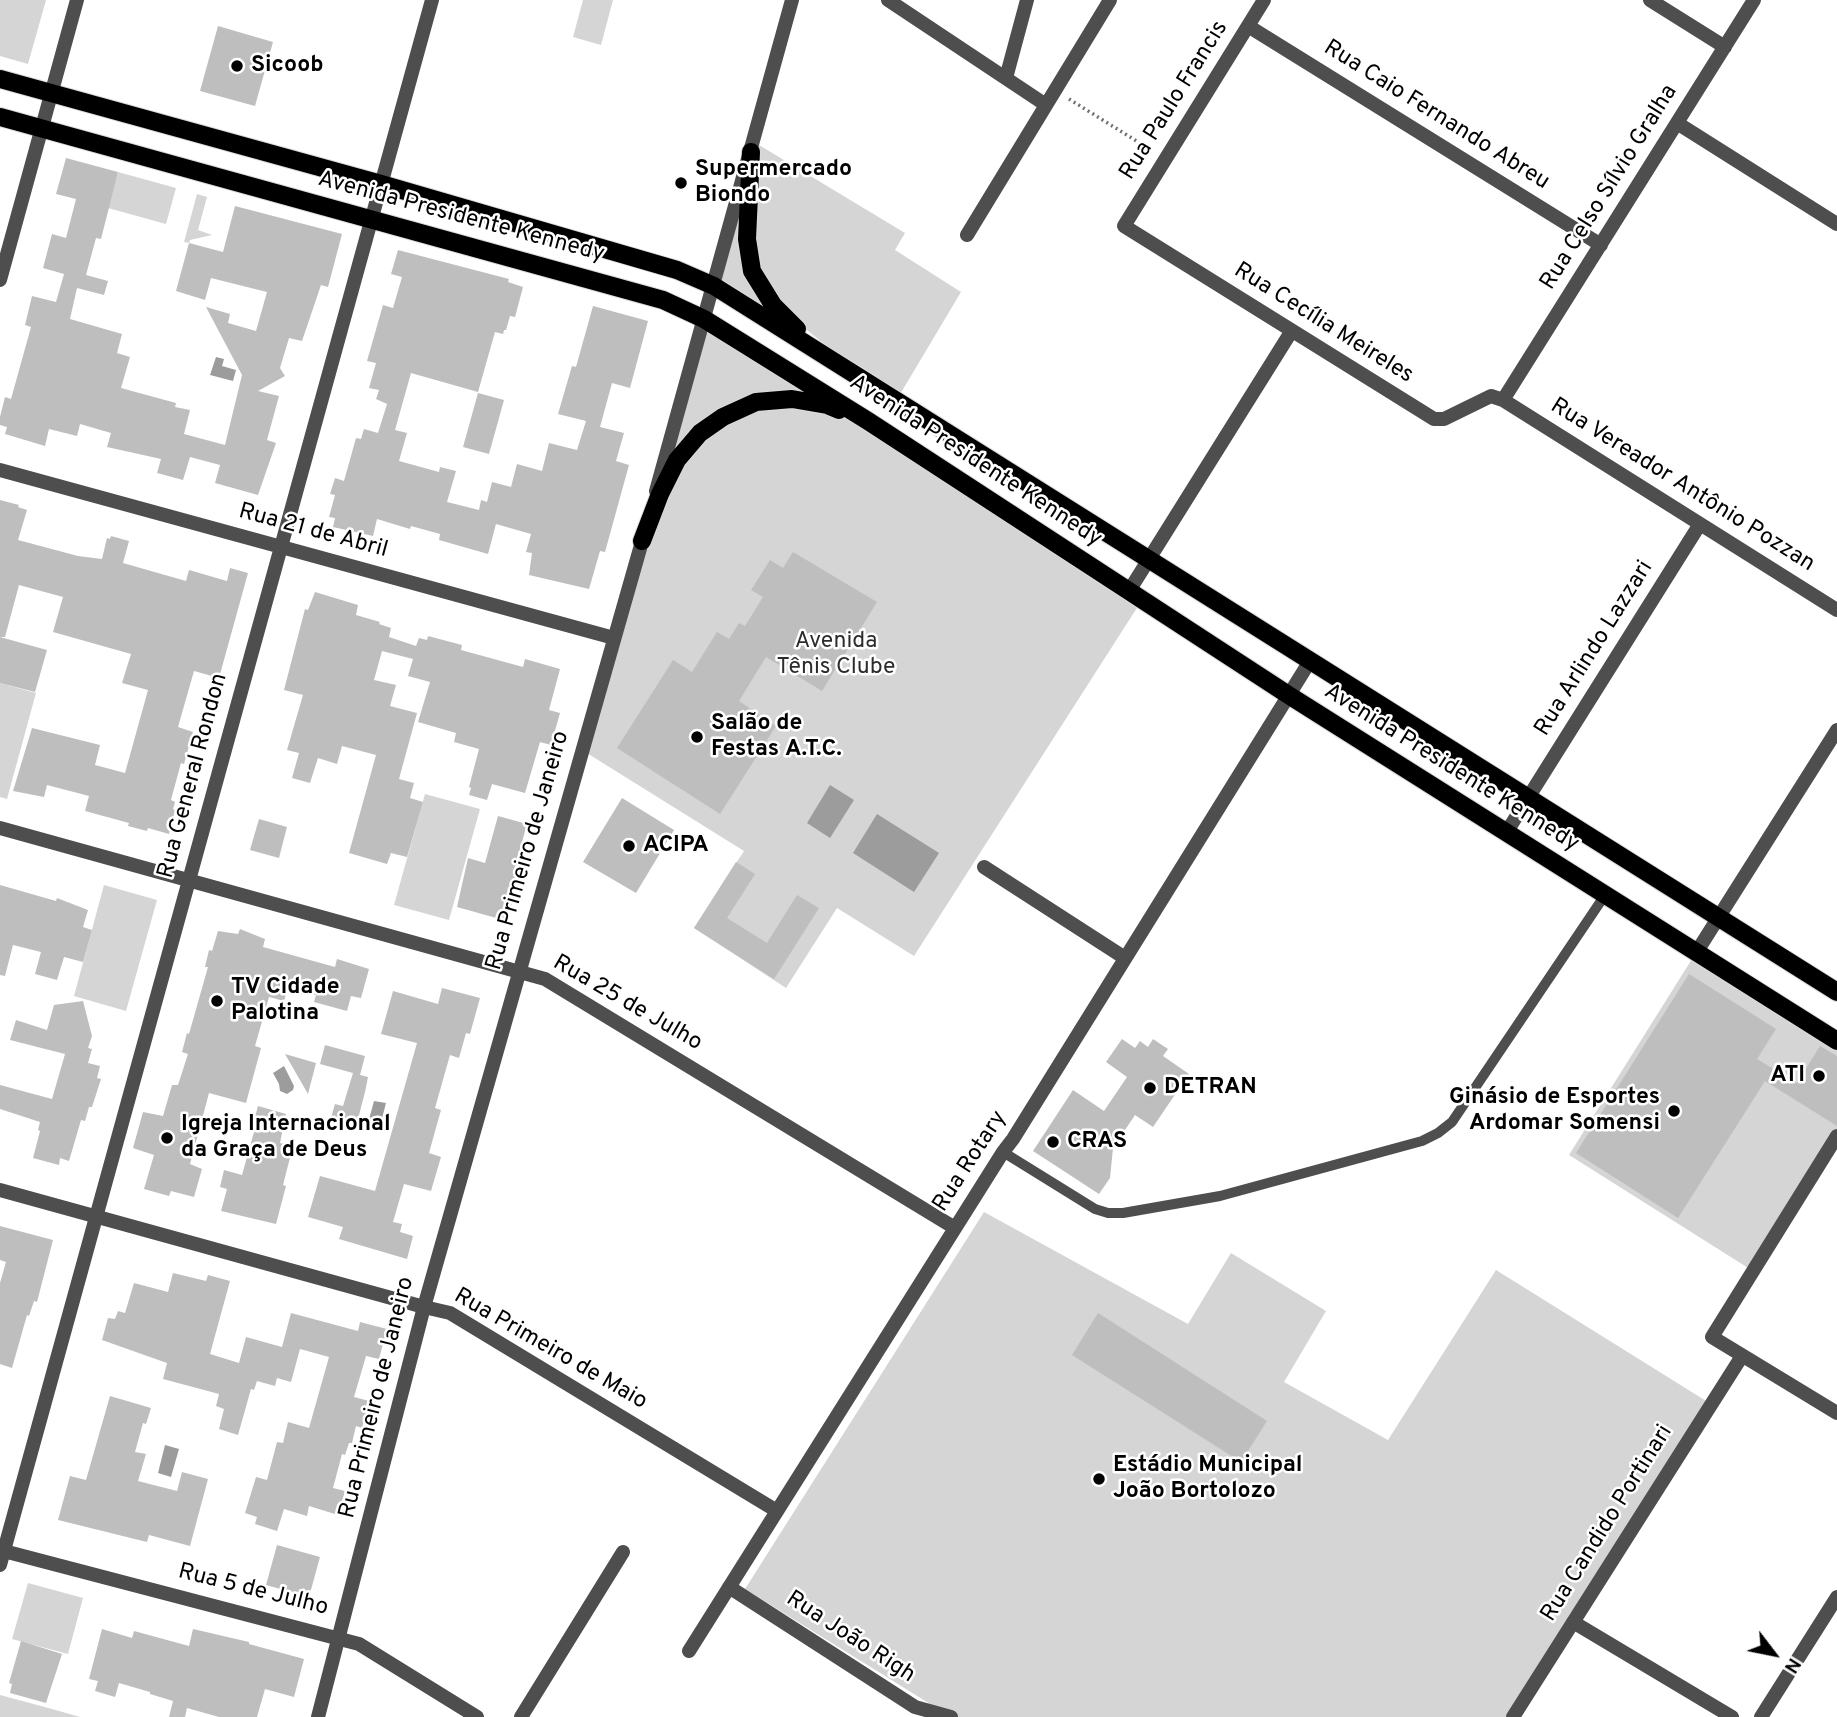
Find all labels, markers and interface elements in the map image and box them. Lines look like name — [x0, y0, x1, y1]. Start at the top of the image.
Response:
street label: Rua Paulo Francis — [1115, 16, 1235, 186]
street label: Rua Caio Fernando Abreu — [1318, 35, 1554, 197]
place label: Sicoob — [251, 52, 323, 80]
marker: Sicoob — [229, 58, 245, 74]
street label: Rua Celso Sílvio Gralha — [1536, 80, 1684, 296]
place label: Supermercado Biondo — [695, 156, 852, 210]
street label: Avenida Presidente Kennedy — [315, 166, 607, 270]
marker: Supermercado Biondo — [673, 175, 689, 191]
street label: Rua Cecília Meireles — [1228, 258, 1418, 390]
street label: Avenida Presidente Kennedy — [844, 370, 1106, 554]
street label: Rua Vereador Antônio Pozzan — [1545, 393, 1819, 579]
street label: Rua 21 de Abril — [235, 499, 391, 565]
street label: Rua Arlindo Lazzari — [1530, 556, 1660, 742]
park label: Avenida Tênis Clube — [777, 628, 895, 682]
street label: Rua General Rondon — [153, 670, 235, 882]
street label: Avenida Presidente Kennedy — [1318, 679, 1584, 859]
place label: Salão de Festas A.T.C. — [711, 710, 842, 764]
street label: Rua Primeiro de Janeiro — [482, 728, 576, 974]
marker: Salão de Festas A.T.C. — [689, 729, 705, 745]
place label: ACIPA — [643, 832, 709, 860]
marker: ACIPA — [621, 838, 637, 854]
street label: Rua 25 de Julho — [547, 950, 707, 1058]
place label: TV Cidade Palotina — [231, 974, 340, 1028]
marker: TV Cidade Palotina — [209, 993, 225, 1009]
place label: ATI — [1770, 1062, 1805, 1090]
marker: ATI — [1811, 1068, 1827, 1084]
place label: DETRAN — [1164, 1074, 1257, 1102]
marker: DETRAN — [1142, 1080, 1158, 1096]
place label: Ginásio de Esportes Ardomar Somensi — [1449, 1084, 1660, 1138]
marker: Ginásio de Esportes Ardomar Somensi — [1666, 1103, 1682, 1119]
street label: Rua Rotary — [928, 1106, 1014, 1218]
place label: Igreja Internacional da Graça de Deus — [181, 1111, 391, 1165]
place label: CRAS — [1067, 1128, 1127, 1156]
marker: Igreja Internacional da Graça de Deus — [159, 1130, 175, 1146]
marker: CRAS — [1045, 1134, 1061, 1150]
street label: Rua Primeiro de Janeiro — [335, 1274, 421, 1522]
street label: Rua Primeiro de Maio — [448, 1283, 652, 1417]
street label: Rua Candido Portinari — [1536, 1420, 1680, 1628]
place label: Estádio Municipal João Bortolozo — [1113, 1452, 1303, 1506]
marker: Estádio Municipal João Bortolozo — [1091, 1471, 1107, 1487]
street label: Rua 5 de Julho — [175, 1559, 331, 1623]
street label: Rua João Righ — [780, 1586, 920, 1690]
north arrow — [1739, 1619, 1809, 1689]
text: N — [1778, 1653, 1806, 1677]

